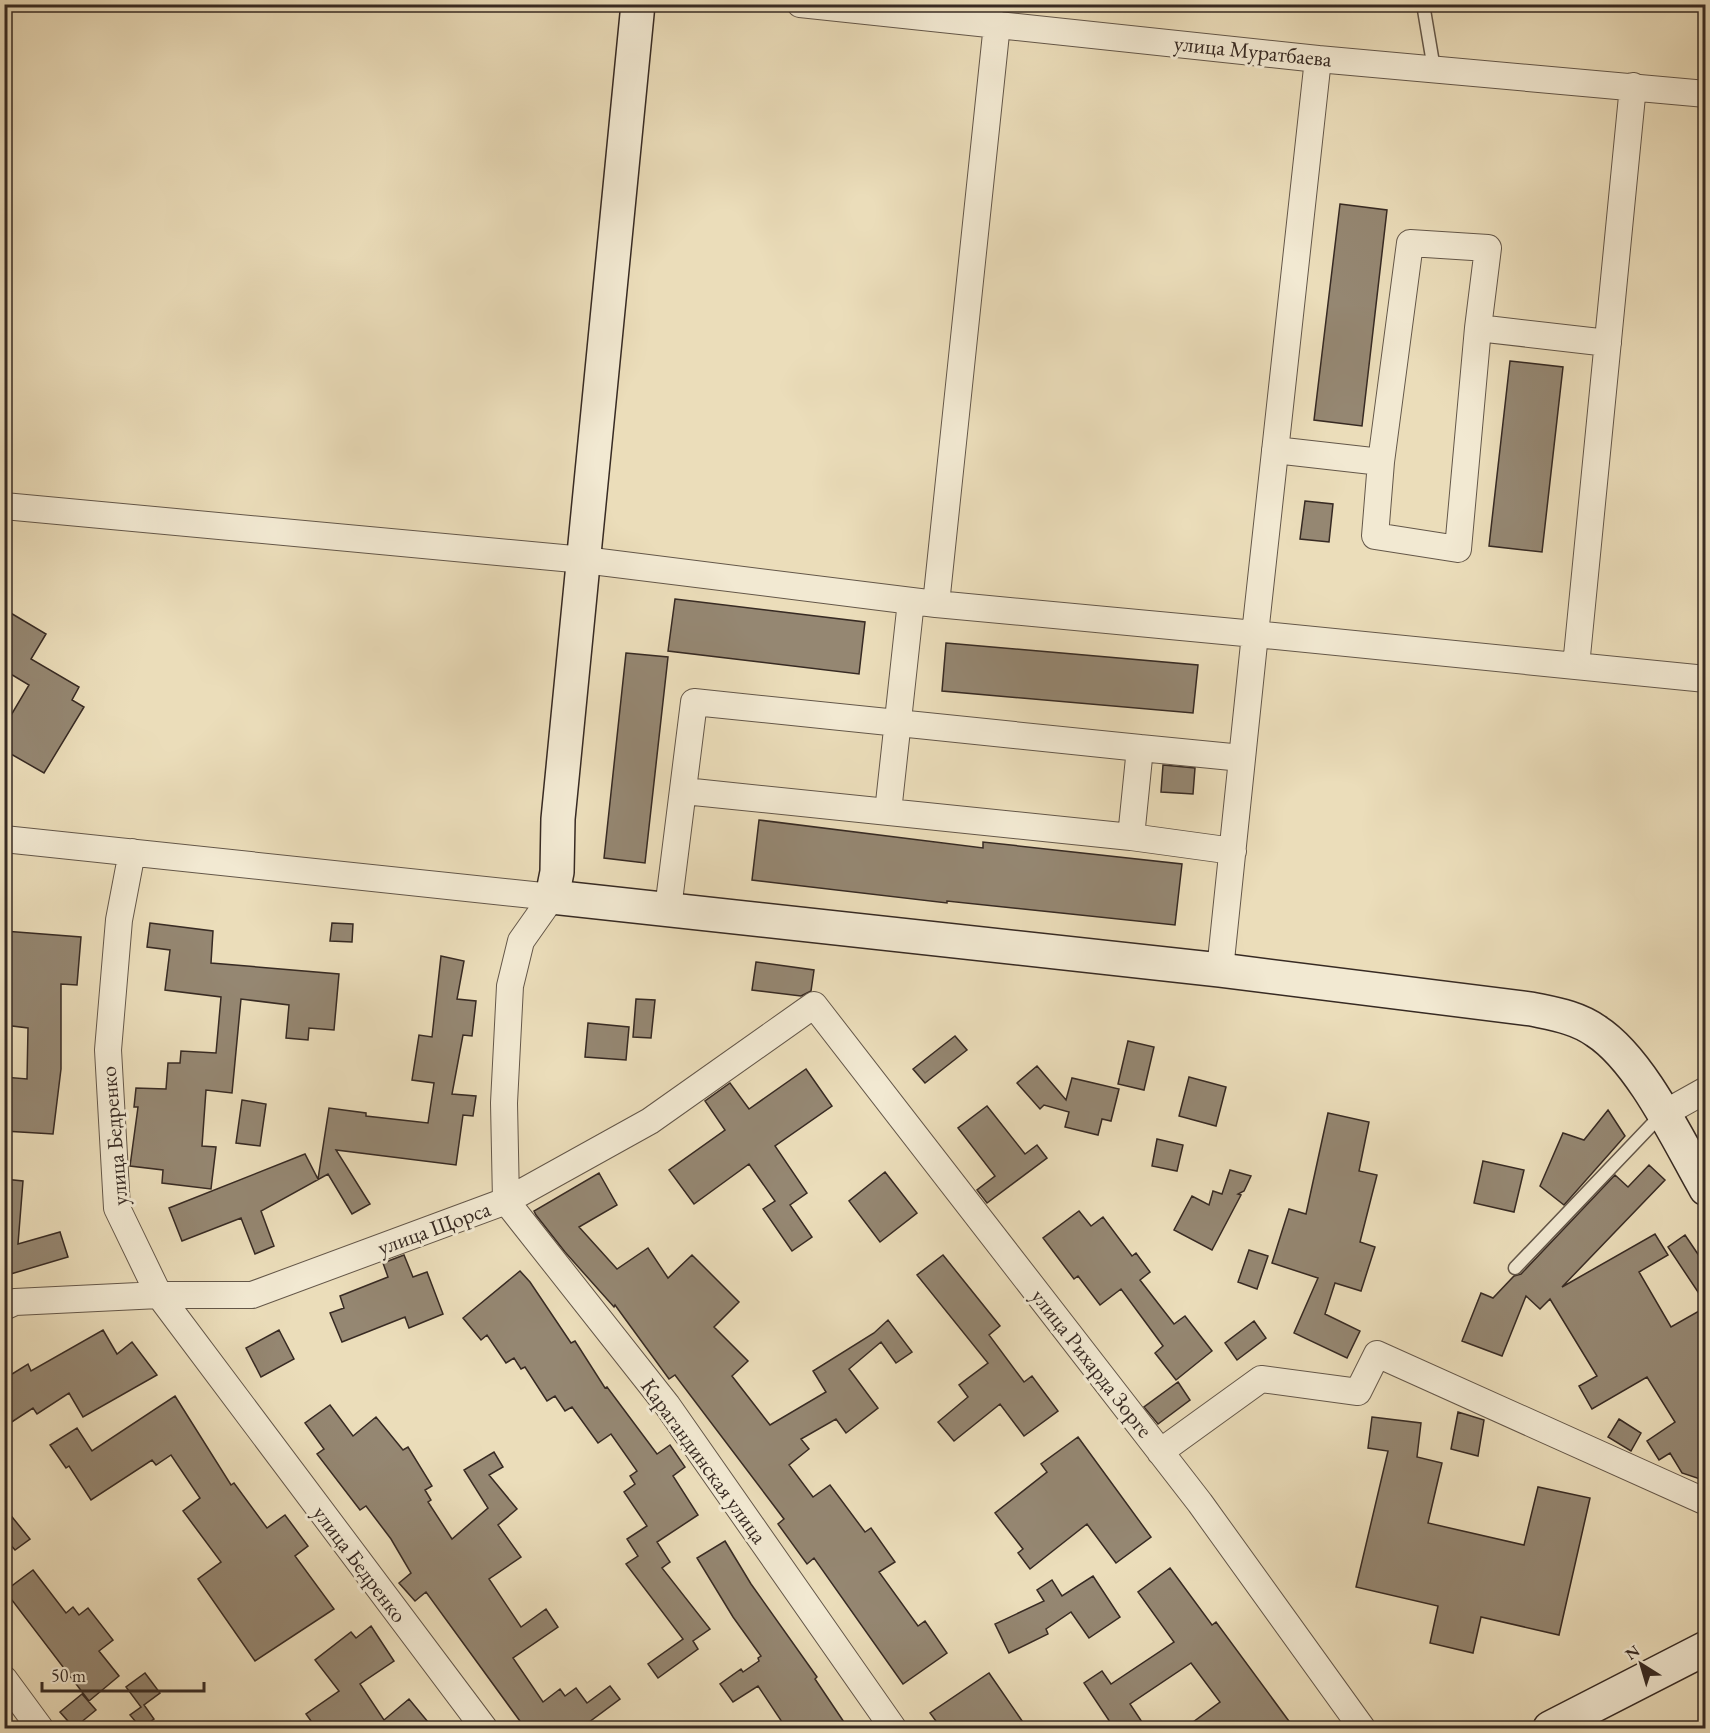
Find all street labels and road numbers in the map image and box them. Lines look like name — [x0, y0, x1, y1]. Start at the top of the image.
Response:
street label: улица Муратбаева — [1173, 28, 1334, 74]
street label: улица Бедренко — [93, 1065, 135, 1207]
street label: улица Щорса — [373, 1194, 495, 1262]
street label: улица Рихарда Зорге — [1025, 1283, 1160, 1444]
street label: Карагандинская улица — [634, 1373, 774, 1550]
street label: улица Бедренко — [306, 1499, 414, 1629]

